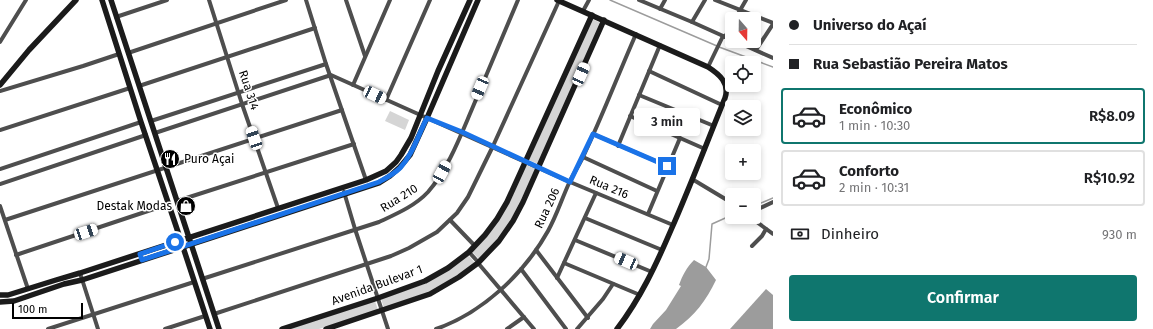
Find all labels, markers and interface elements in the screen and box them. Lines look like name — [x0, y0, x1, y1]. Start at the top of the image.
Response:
north arrow — [725, 12, 761, 48]
map controls — [725, 12, 761, 224]
text: Universo do Açaí — [813, 16, 927, 34]
text: Rua Sebastião Pereira Matos — [813, 55, 1008, 73]
button: locate — [725, 56, 761, 92]
car — [571, 61, 591, 87]
street label: Rua 314 — [236, 68, 262, 112]
car — [470, 75, 490, 101]
car — [362, 84, 388, 106]
icon: car — [791, 98, 827, 134]
button: layers — [725, 100, 761, 136]
text: Econômico — [839, 100, 912, 118]
text: R$8.09 — [1089, 107, 1135, 125]
callout: 3 min — [634, 108, 700, 136]
text: 3 min — [651, 114, 683, 129]
text: 1 min · 10:30 — [839, 118, 910, 133]
car — [244, 125, 264, 151]
button: + — [725, 144, 761, 180]
restaurant icon: Puro Açai — [159, 148, 181, 170]
place label: Puro Açai — [184, 152, 235, 166]
route end — [658, 157, 676, 175]
car — [431, 159, 453, 185]
icon: car — [791, 160, 827, 196]
text: Conforto — [839, 162, 899, 180]
text: R$10.92 — [1084, 169, 1135, 187]
street label: Rua 216 — [587, 173, 631, 201]
text: 2 min · 10:31 — [839, 180, 909, 195]
street label: Rua 210 — [378, 181, 421, 215]
street label: Rua 206 — [532, 186, 562, 230]
button: − — [725, 188, 761, 224]
shop icon: Destak Modas — [175, 195, 197, 217]
place label: Destak Modas — [96, 199, 172, 213]
car — [73, 223, 99, 241]
icon: cash — [789, 223, 811, 245]
text: Dinheiro — [821, 225, 879, 243]
text: 930 m — [1102, 227, 1137, 242]
route start — [166, 233, 184, 251]
car — [613, 251, 639, 271]
street label: Avenida Bulevar 1 — [329, 262, 425, 308]
button: Confirmar — [789, 275, 1137, 321]
scale bar — [12, 301, 83, 320]
text: 100 m — [18, 303, 47, 316]

